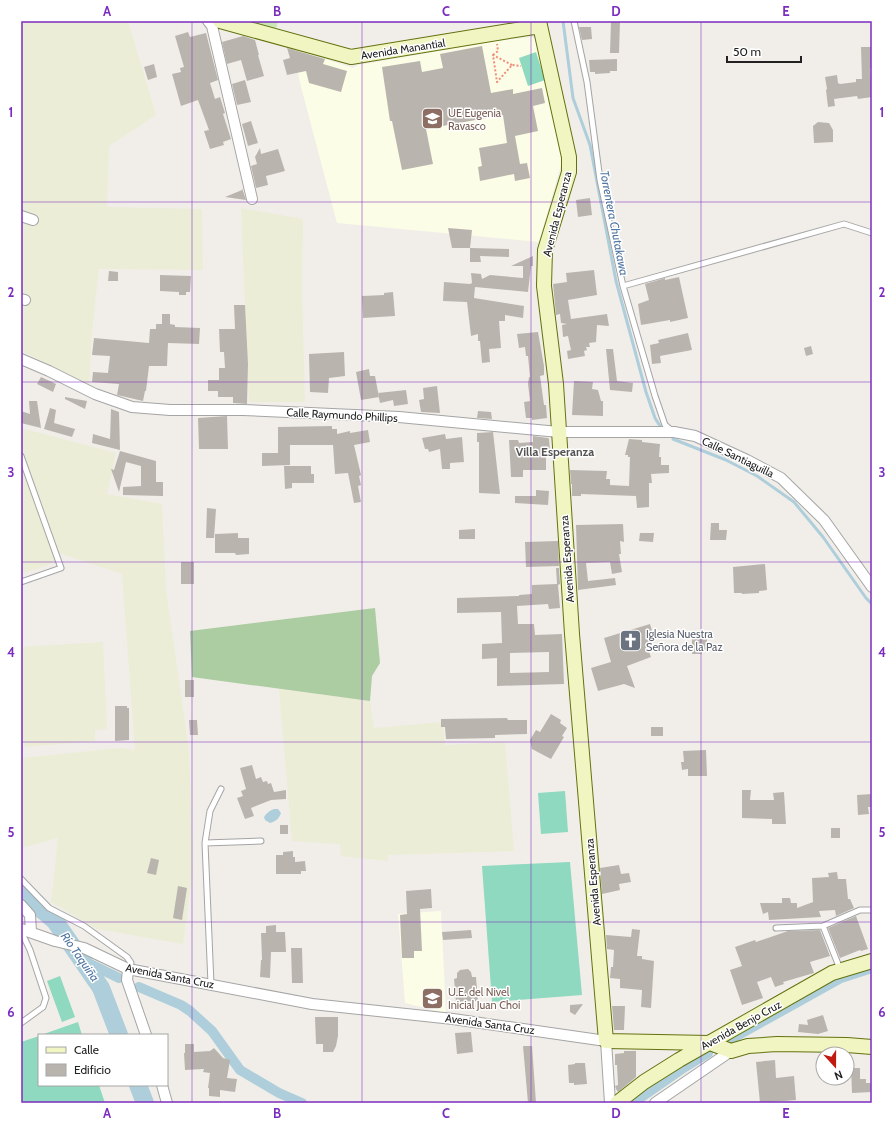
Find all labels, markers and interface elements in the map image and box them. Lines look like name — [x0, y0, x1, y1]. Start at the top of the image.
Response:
text: A — [103, 3, 112, 19]
text: B — [273, 3, 281, 19]
text: C — [442, 3, 450, 19]
text: D — [611, 3, 621, 19]
text: E — [782, 3, 790, 19]
street label: Avenida Manantial — [360, 35, 447, 63]
scale bar — [727, 38, 801, 64]
text: 50 m — [733, 44, 761, 59]
text: 1 — [9, 104, 13, 120]
text: 1 — [880, 104, 884, 120]
school or university icon: UE Eugenia Ravasco — [420, 106, 446, 132]
place label: UE Eugenia Ravasco — [448, 106, 502, 133]
street label: Avenida Esperanza — [540, 169, 575, 258]
water label: Torrentera Chutakawa — [597, 169, 632, 277]
text: 2 — [8, 284, 15, 300]
text: 2 — [879, 284, 886, 300]
street label: Calle Raymundo Phillips — [286, 405, 398, 425]
street label: Calle Santiaguilla — [700, 434, 777, 481]
district label: Villa Esperanza — [516, 444, 594, 459]
text: 3 — [7, 464, 15, 480]
text: 3 — [878, 464, 886, 480]
street label: Avenida Esperanza — [557, 514, 577, 603]
church icon: Iglesia Nuestra Señora de la Paz — [617, 627, 643, 653]
place label: Iglesia Nuestra Señora de la Paz — [646, 627, 723, 654]
text: 4 — [7, 644, 15, 660]
text: 4 — [878, 644, 886, 660]
text: 5 — [8, 824, 15, 840]
text: 5 — [879, 824, 886, 840]
street label: Avenida Esperanza — [582, 837, 604, 926]
water label: Río Taquiña — [58, 929, 103, 984]
street label: Avenida Santa Cruz — [124, 961, 216, 991]
school or university icon: U.E. del Nivel Inicial Juan Choi — [420, 985, 446, 1011]
place label: U.E. del Nivel Inicial Juan Choi — [448, 985, 520, 1012]
street label: Avenida Benjo Cruz — [698, 997, 784, 1053]
text: 6 — [7, 1004, 15, 1020]
text: 6 — [878, 1004, 886, 1020]
street label: Avenida Santa Cruz — [444, 1011, 536, 1037]
legend — [38, 1034, 168, 1086]
text: Calle — [74, 1042, 99, 1057]
north arrow — [815, 1046, 855, 1086]
text: Edificio — [74, 1062, 111, 1077]
text: N — [832, 1067, 845, 1083]
text: A — [103, 1105, 112, 1121]
text: B — [273, 1105, 281, 1121]
text: C — [442, 1105, 450, 1121]
text: D — [611, 1105, 621, 1121]
text: E — [782, 1105, 790, 1121]

